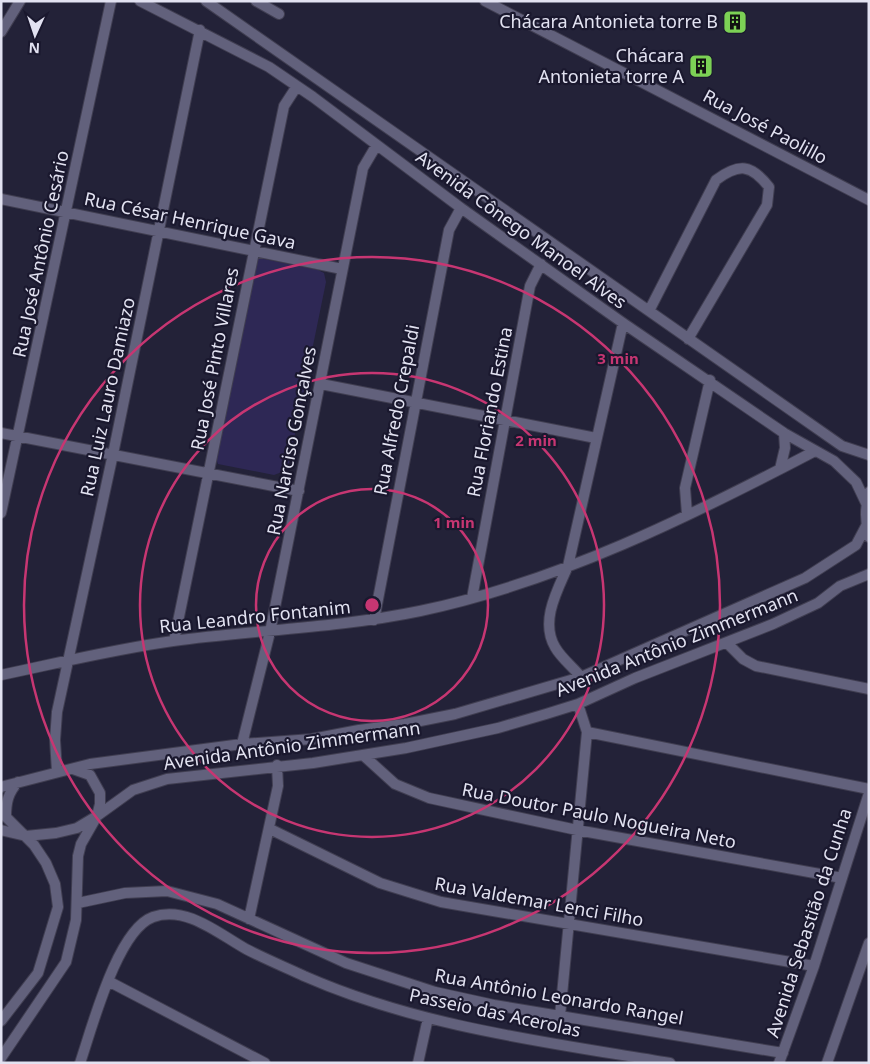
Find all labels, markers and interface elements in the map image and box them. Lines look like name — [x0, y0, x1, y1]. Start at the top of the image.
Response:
place label: Chácara Antonieta torre B — [499, 9, 718, 33]
building icon: Chácara Antonieta torre B — [722, 9, 748, 35]
north arrow — [10, 10, 60, 60]
text: N — [28, 39, 40, 58]
place label: Chácara Antonieta torre A — [539, 43, 684, 88]
building icon: Chácara Antonieta torre A — [688, 53, 714, 79]
street label: Rua José Paolillo — [699, 83, 832, 169]
street label: Avenida Cônego Manoel Alves — [412, 145, 632, 314]
street label: Rua José Antônio Cesário — [6, 148, 74, 359]
street label: Rua César Henrique Gava — [82, 186, 298, 254]
street label: Rua José Pinto Villares — [185, 265, 244, 452]
street label: Rua Luiz Lauro Damiazo — [74, 295, 140, 499]
street label: Rua Alfredo Crepaldi — [368, 322, 424, 497]
street label: Rua Floriando Estina — [461, 325, 517, 499]
street label: Rua Narciso Gonçalves — [261, 344, 321, 537]
text: 3 min — [597, 348, 639, 368]
text: 2 min — [515, 430, 557, 450]
text: 1 min — [433, 512, 475, 532]
street label: Avenida Antônio Zimmermann — [552, 582, 801, 702]
street label: Rua Leandro Fontanim — [158, 594, 352, 638]
centre of rings — [363, 596, 381, 614]
street label: Avenida Antônio Zimmermann — [162, 715, 422, 775]
street label: Rua Doutor Paulo Nogueira Neto — [460, 777, 738, 853]
street label: Avenida Sebastião da Cunha — [760, 805, 857, 1040]
street label: Rua Valdemar Lenci Filho — [433, 871, 646, 931]
street label: Rua Antônio Leonardo Rangel — [433, 962, 685, 1030]
street label: Passeio das Acerolas — [407, 982, 583, 1042]

